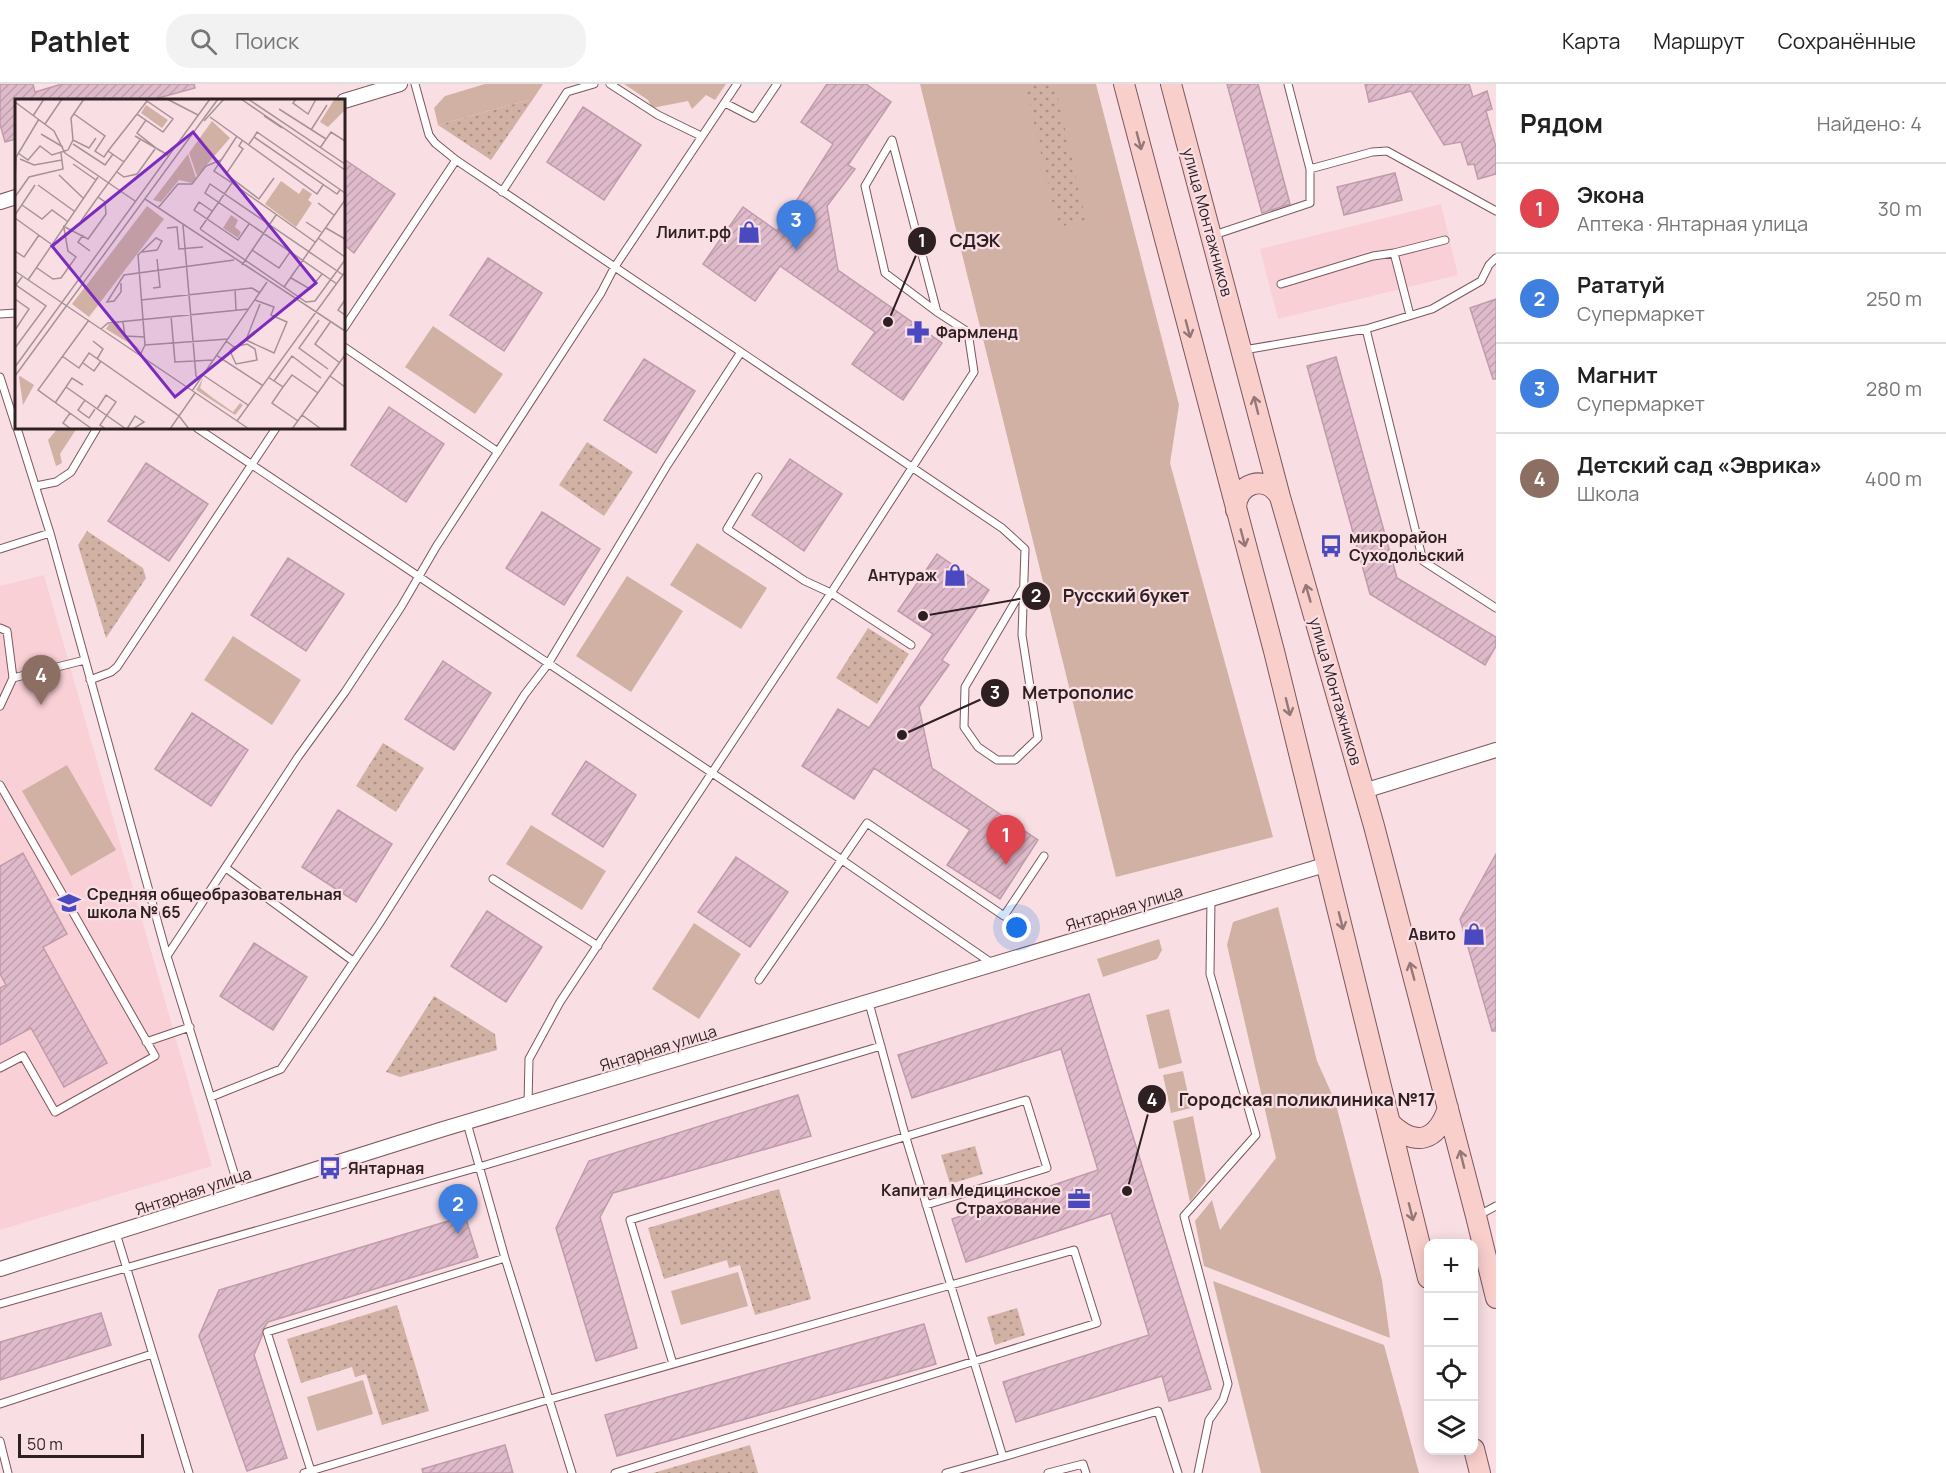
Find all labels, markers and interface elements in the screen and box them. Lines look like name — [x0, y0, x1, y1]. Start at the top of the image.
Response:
search box — [166, 14, 586, 68]
text: Pathlet — [30, 22, 130, 60]
icon: search — [187, 25, 220, 58]
text: Поиск — [235, 26, 299, 56]
text: Карта — [1562, 27, 1620, 55]
text: Маршрут — [1653, 27, 1745, 55]
text: Сохранённые — [1778, 27, 1916, 55]
inset map — [15, 99, 345, 429]
text: Рядом — [1520, 105, 1603, 141]
text: Найдено: 4 — [1817, 110, 1922, 137]
one-way arrow — [1133, 131, 1145, 150]
street label: улица Монтажников — [1178, 145, 1239, 299]
text: Экона — [1577, 180, 1644, 210]
text: 1 — [1535, 195, 1544, 222]
text: 30 m — [1878, 195, 1922, 222]
pin: 3 — [776, 200, 816, 250]
text: Аптека · Янтарная улица — [1577, 210, 1808, 237]
shop icon: Лилит.рф — [736, 219, 762, 245]
place label: Лилит.рф — [656, 221, 731, 243]
callout: СДЭК — [907, 223, 1012, 259]
text: 1 — [918, 228, 926, 252]
text: СДЭК — [949, 228, 1001, 252]
text: Рататуй — [1577, 270, 1665, 300]
text: 2 — [1534, 285, 1545, 312]
text: 250 m — [1866, 285, 1922, 312]
text: Супермаркет — [1577, 300, 1705, 327]
pharmacy icon: Фармленд — [905, 319, 931, 345]
one-way arrow — [1183, 319, 1195, 338]
place label: Фармленд — [936, 321, 1018, 343]
text: Магнит — [1577, 360, 1658, 390]
text: 3 — [1534, 375, 1545, 402]
text: 280 m — [1866, 375, 1922, 402]
text: Супермаркет — [1577, 390, 1705, 417]
one-way arrow — [1250, 396, 1262, 415]
text: Детский сад «Эврика» — [1577, 450, 1822, 480]
text: 4 — [1533, 465, 1546, 492]
text: 400 m — [1865, 465, 1922, 492]
text: Школа — [1577, 480, 1639, 507]
place label: микрорайон Суходольский — [1349, 526, 1464, 566]
one-way arrow — [1238, 528, 1250, 547]
bus stop icon: микрорайон Суходольский — [1318, 533, 1344, 559]
shop icon: Антураж — [942, 562, 968, 588]
place label: Антураж — [868, 564, 938, 586]
callout: Русский букет — [1021, 578, 1202, 614]
text: 2 — [1031, 583, 1041, 607]
text: Русский букет — [1063, 583, 1190, 607]
one-way arrow — [1301, 584, 1313, 603]
street label: улица Монтажников — [1304, 614, 1368, 768]
pin: 4 — [22, 656, 60, 705]
callout: Метрополис — [980, 675, 1146, 711]
text: 3 — [990, 680, 1000, 704]
text: Метрополис — [1022, 680, 1134, 704]
one-way arrow — [1282, 697, 1294, 716]
pin: 1 — [986, 816, 1026, 865]
street label: Янтарная улица — [1063, 880, 1185, 936]
place label: Средняя общеобразовательная школа № 65 — [87, 883, 342, 923]
school or university icon: Средняя общеобразовательная школа № 65 — [56, 890, 82, 916]
one-way arrow — [1336, 911, 1348, 930]
your location — [1002, 913, 1031, 942]
shop icon: Авито — [1461, 921, 1487, 947]
place label: Авито — [1408, 923, 1456, 945]
one-way arrow — [1406, 961, 1418, 980]
street label: Янтарная улица — [597, 1020, 719, 1076]
callout: Городская поликлиника №17 — [1137, 1081, 1447, 1117]
text: 4 — [1147, 1087, 1158, 1111]
text: Городская поликлиника №17 — [1179, 1087, 1435, 1111]
one-way arrow — [1455, 1150, 1467, 1169]
bus stop icon: Янтарная — [317, 1155, 343, 1181]
place label: Янтарная — [348, 1157, 424, 1179]
street label: Янтарная улица — [132, 1162, 254, 1220]
place label: Капитал Медицинское Страхование — [881, 1179, 1061, 1219]
pin: 2 — [438, 1184, 478, 1234]
office icon: Капитал Медицинское Страхование — [1066, 1186, 1092, 1212]
one-way arrow — [1406, 1203, 1418, 1222]
map controls — [1424, 1239, 1478, 1455]
button: + — [1424, 1239, 1478, 1293]
button: − — [1424, 1293, 1478, 1347]
button: locate — [1424, 1347, 1478, 1401]
button: layers — [1424, 1401, 1478, 1455]
scale bar — [18, 1431, 144, 1458]
text: 50 m — [27, 1433, 63, 1455]

